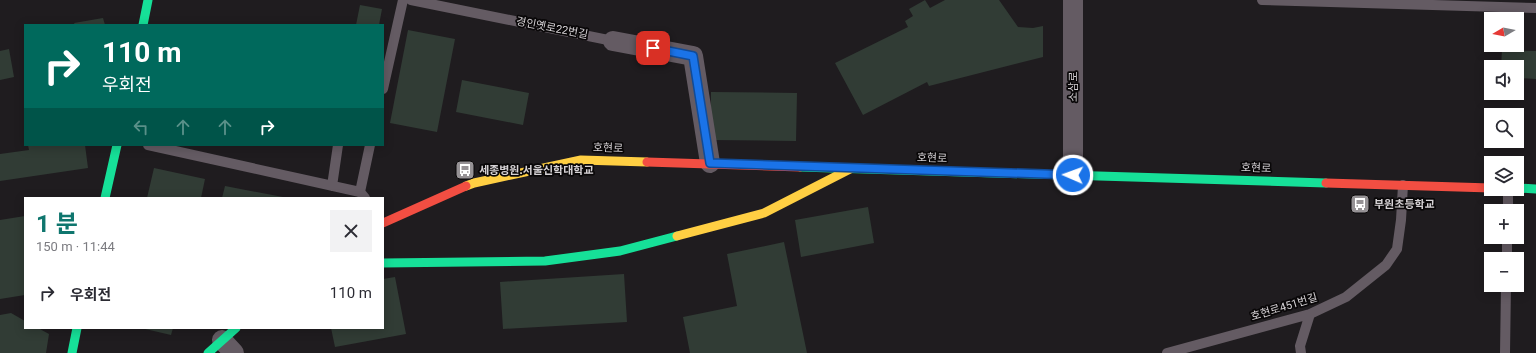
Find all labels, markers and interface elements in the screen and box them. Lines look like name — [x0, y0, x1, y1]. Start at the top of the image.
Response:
north arrow — [1484, 12, 1524, 52]
map controls — [1484, 12, 1524, 292]
street label: 경인옛로22번길 — [515, 15, 589, 41]
pin — [636, 31, 670, 65]
text: 110 m — [102, 36, 181, 69]
icon: arrive — [642, 37, 664, 59]
icon: right — [36, 40, 88, 92]
button: sound — [1484, 60, 1524, 100]
street label: 소삼로 — [1067, 72, 1080, 102]
text: 우회전 — [102, 74, 152, 95]
button: search — [1484, 108, 1524, 148]
icon: left — [130, 116, 152, 138]
icon: ahead — [172, 116, 194, 138]
icon: ahead — [214, 116, 236, 138]
icon: right — [256, 116, 278, 138]
street label: 호현로 — [593, 141, 623, 155]
street label: 호현로 — [917, 151, 947, 165]
position arrow — [1052, 154, 1094, 196]
button: layers — [1484, 156, 1524, 196]
bus stop icon: 세종병원.서울신학대학교 — [454, 159, 476, 181]
street label: 호현로 — [1241, 161, 1271, 175]
place label: 세종병원.서울신학대학교 — [479, 164, 594, 177]
bus stop icon: 부원초등학교 — [1349, 193, 1371, 215]
place label: 부원초등학교 — [1374, 198, 1435, 211]
button: + — [1484, 204, 1524, 244]
text: 1 분 — [36, 210, 78, 238]
button: close — [330, 210, 372, 252]
text: 150 m · 11:44 — [36, 239, 115, 254]
button: − — [1484, 252, 1524, 292]
icon: right — [36, 282, 58, 304]
text: 110 m — [330, 284, 372, 302]
text: 우회전 — [70, 286, 111, 304]
street label: 호현로451번길 — [1249, 291, 1319, 323]

